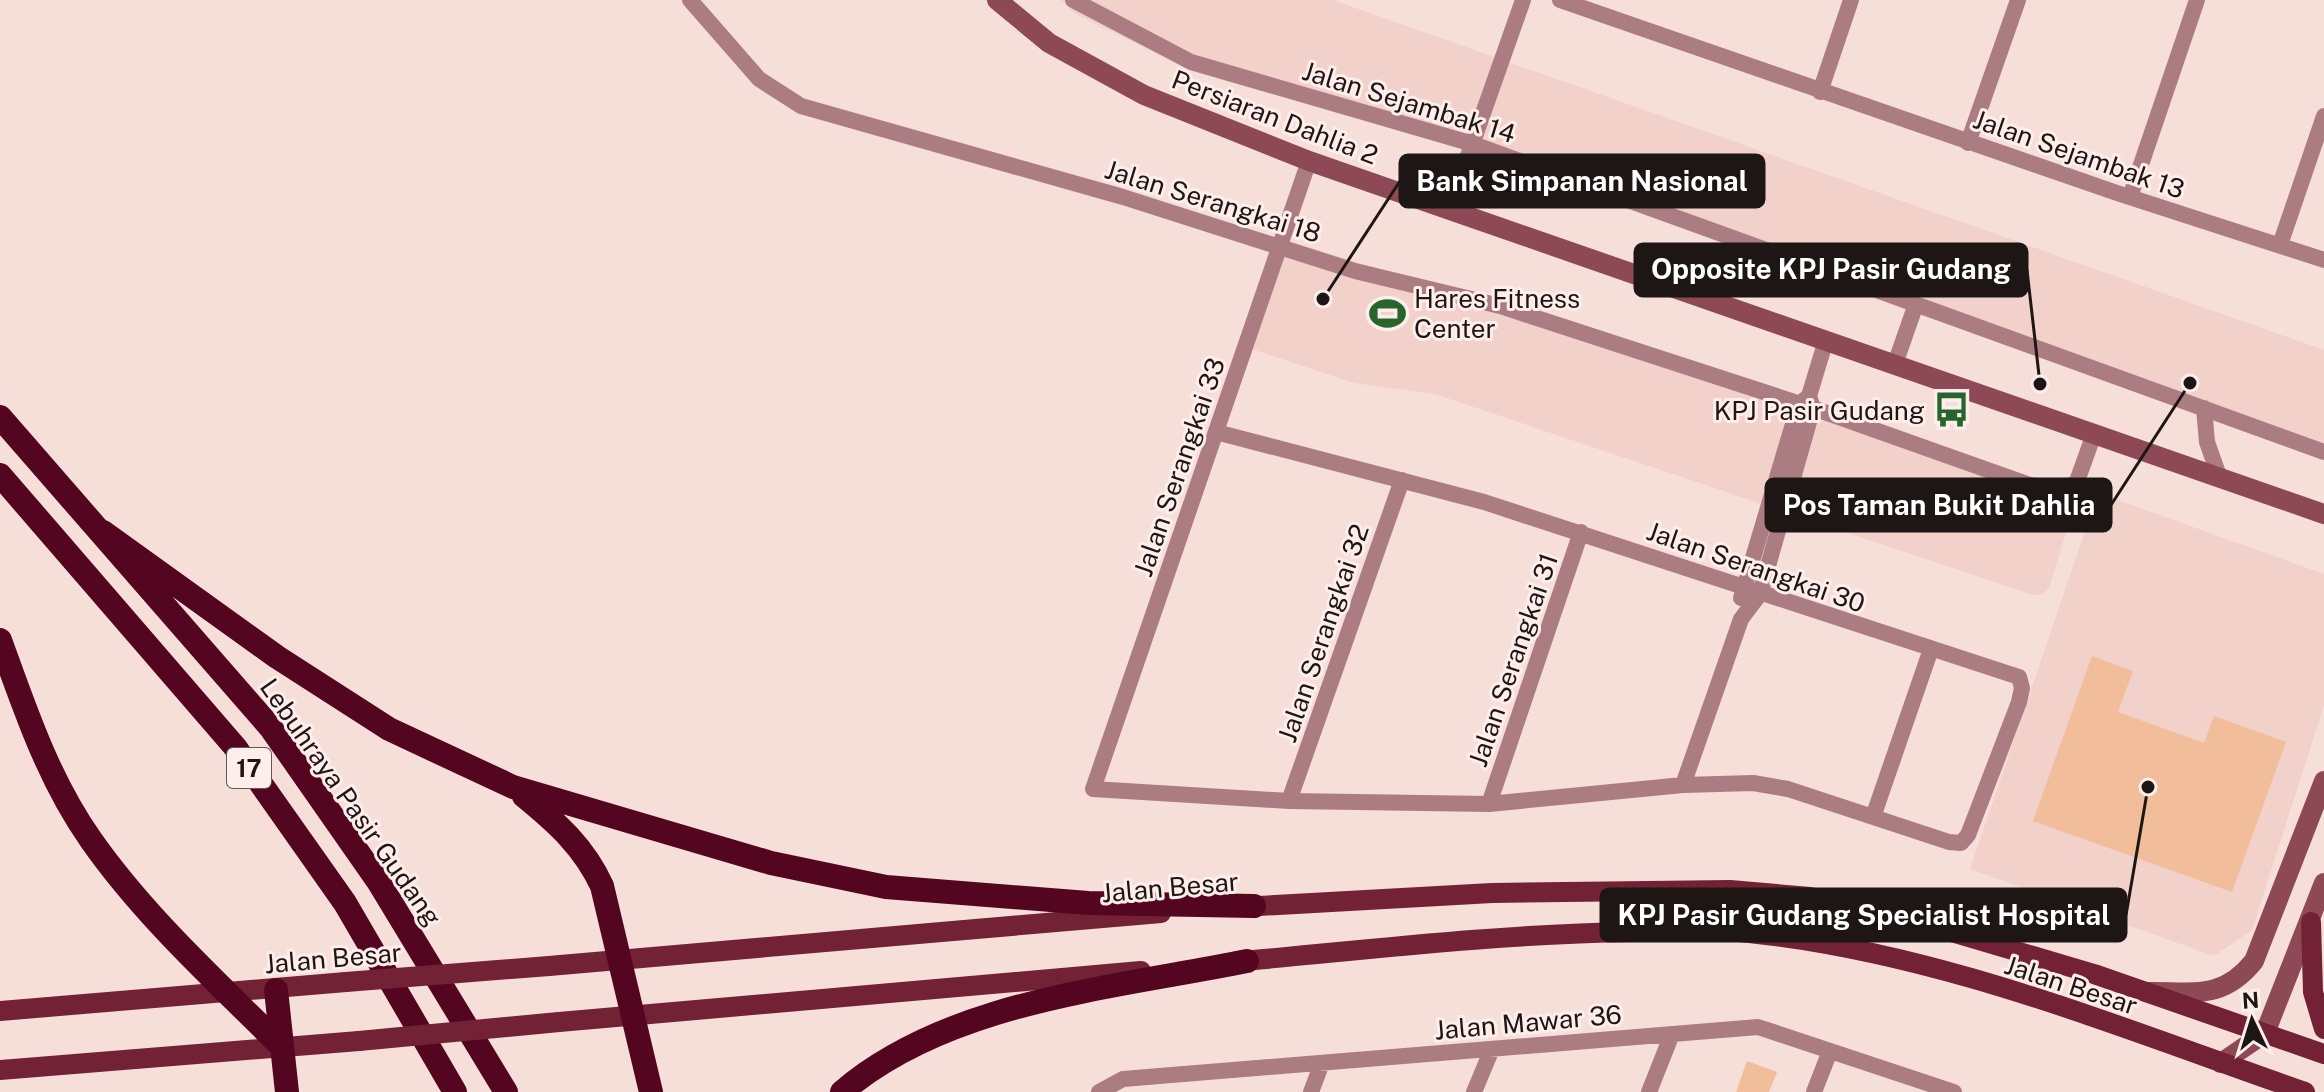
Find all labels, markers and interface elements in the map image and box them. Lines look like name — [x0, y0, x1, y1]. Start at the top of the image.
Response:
street label: Jalan Sejambak 14 — [1299, 55, 1519, 149]
street label: Persiaran Dahlia 2 — [1168, 63, 1382, 171]
street label: Jalan Sejambak 13 — [1969, 103, 2189, 205]
street label: Jalan Serangkai 18 — [1101, 153, 1325, 249]
callout: Bank Simpanan Nasional — [1400, 155, 1764, 207]
text: Bank Simpanan Nasional — [1416, 164, 1748, 197]
callout: Opposite KPJ Pasir Gudang — [1635, 244, 2027, 296]
text: Opposite KPJ Pasir Gudang — [1651, 252, 2011, 285]
place label: Hares Fitness Center — [1414, 283, 1580, 344]
sports icon: Hares Fitness Center — [1369, 294, 1407, 332]
street label: Jalan Serangkai 33 — [1127, 354, 1231, 580]
bus stop icon: KPJ Pasir Gudang — [1932, 391, 1970, 429]
place label: KPJ Pasir Gudang — [1714, 395, 1925, 426]
callout: Pos Taman Bukit Dahlia — [1766, 479, 2111, 531]
text: Pos Taman Bukit Dahlia — [1783, 488, 2095, 521]
street label: Jalan Serangkai 30 — [1643, 515, 1869, 619]
street label: Jalan Serangkai 32 — [1271, 520, 1375, 746]
street label: Jalan Serangkai 31 — [1462, 549, 1564, 771]
street label: Lebuhraya Pasir Gudang — [254, 672, 448, 932]
road number: 17 — [227, 748, 271, 788]
street label: Jalan Besar — [1100, 866, 1240, 908]
callout: KPJ Pasir Gudang Specialist Hospital — [1601, 889, 2126, 941]
text: KPJ Pasir Gudang Specialist Hospital — [1618, 898, 2110, 931]
street label: Jalan Besar — [263, 937, 403, 979]
street label: Jalan Besar — [2001, 949, 2141, 1021]
north arrow — [2212, 980, 2292, 1060]
text: N — [2241, 986, 2260, 1014]
street label: Jalan Mawar 36 — [1433, 998, 1623, 1046]

